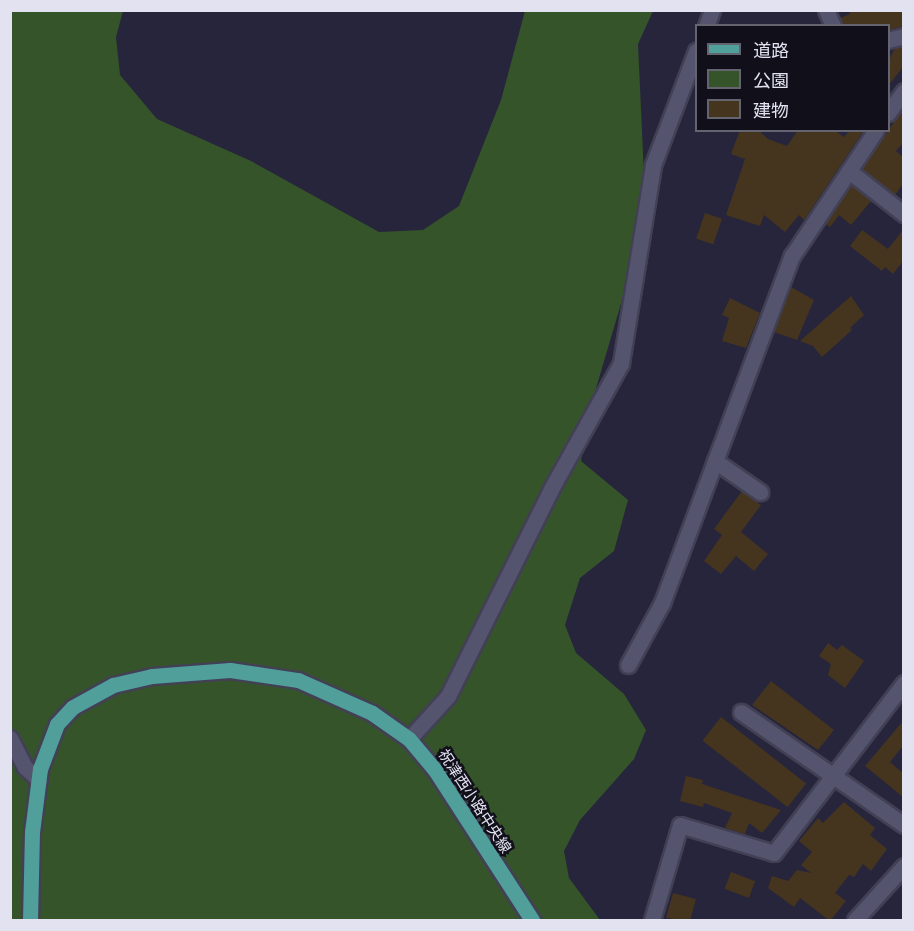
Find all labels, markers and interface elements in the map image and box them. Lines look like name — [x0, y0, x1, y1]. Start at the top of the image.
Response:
legend — [695, 24, 890, 132]
text: 道路 — [753, 40, 789, 60]
text: 公園 — [753, 70, 789, 90]
text: 建物 — [753, 100, 789, 120]
street label: 祝津西小路中央線 — [435, 746, 515, 856]

